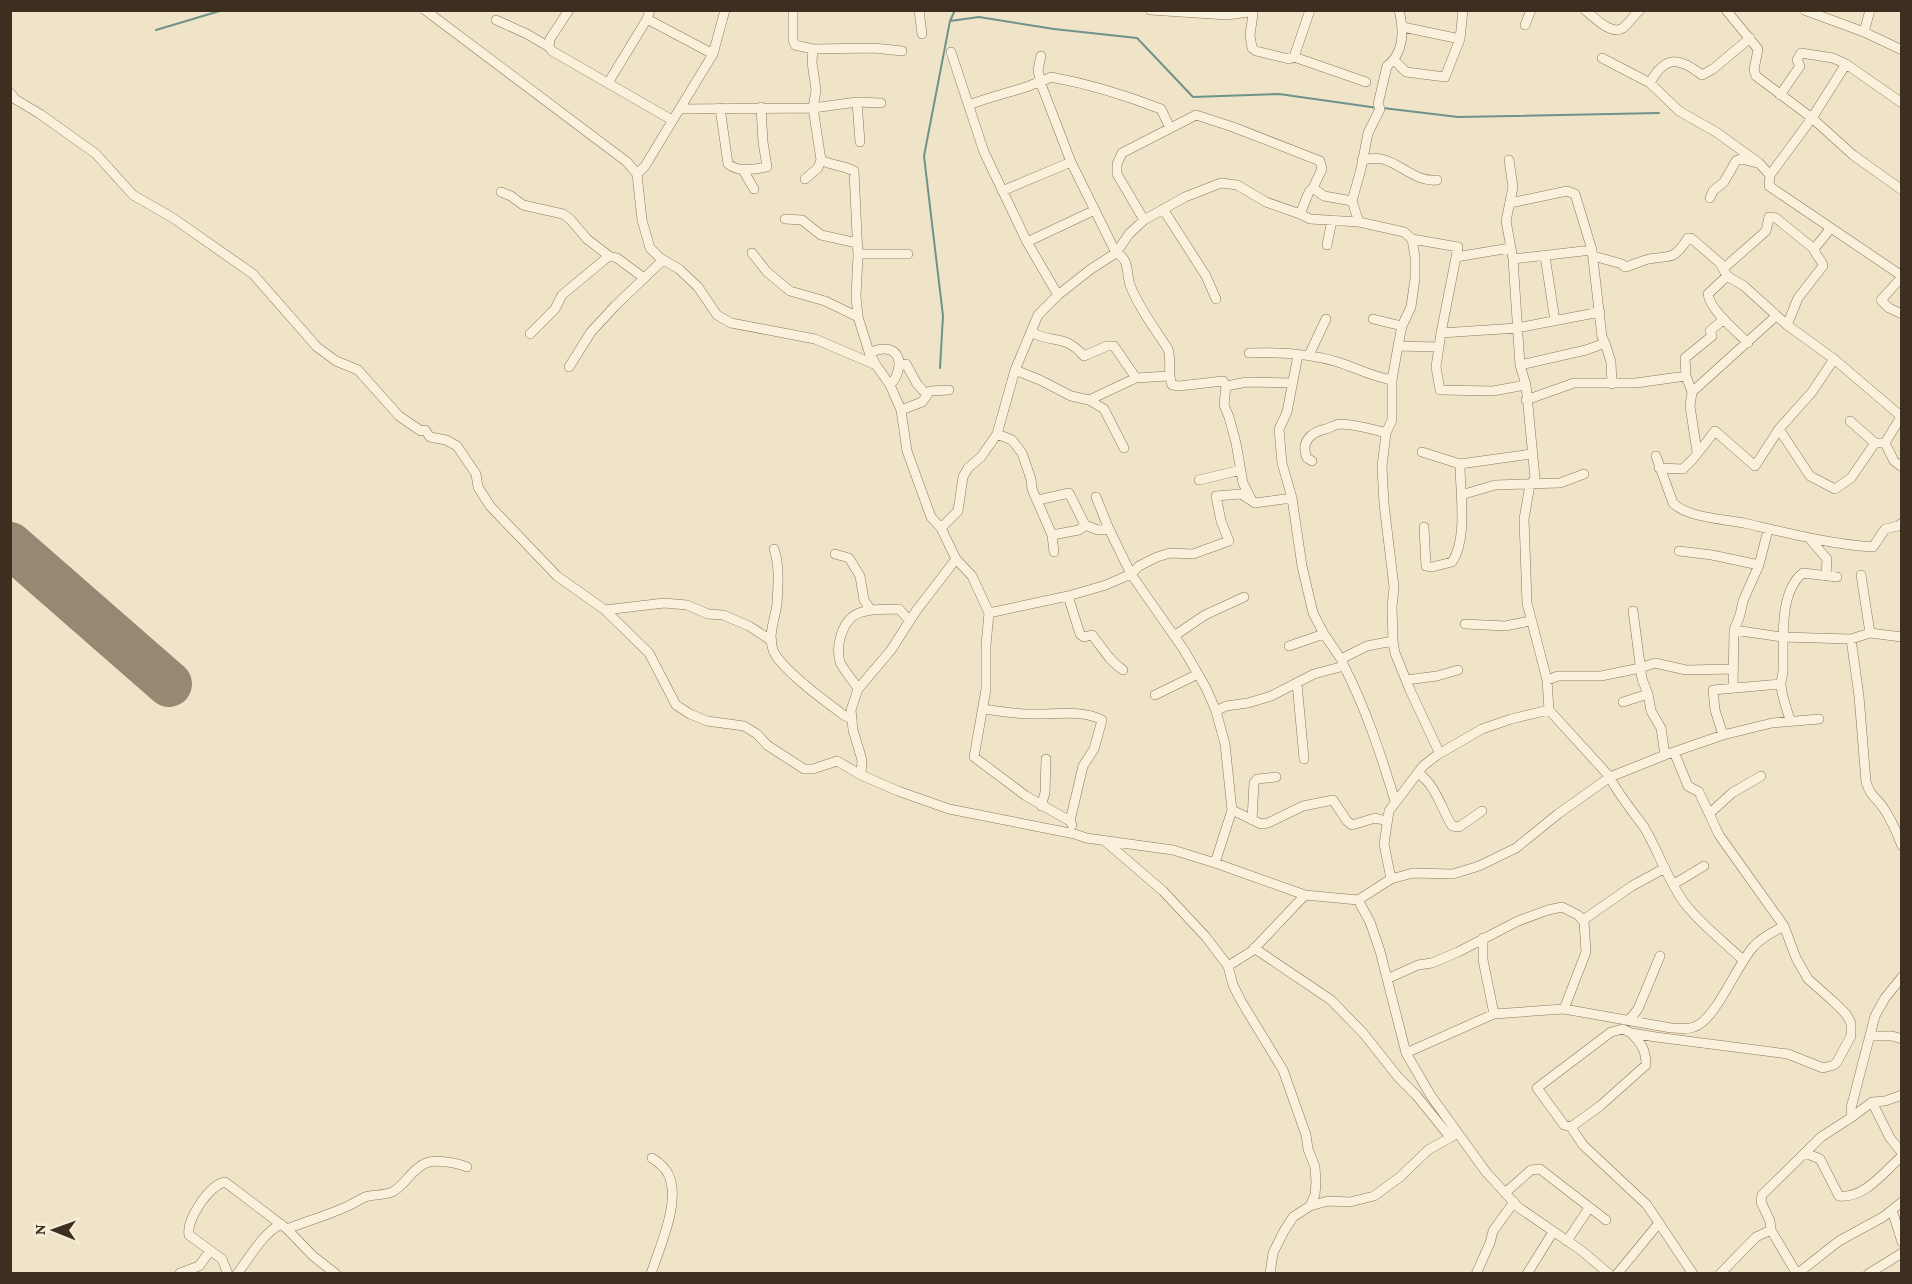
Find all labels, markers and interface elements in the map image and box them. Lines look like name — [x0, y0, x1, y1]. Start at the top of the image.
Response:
north arrow — [24, 1200, 84, 1260]
text: N — [31, 1224, 48, 1235]

